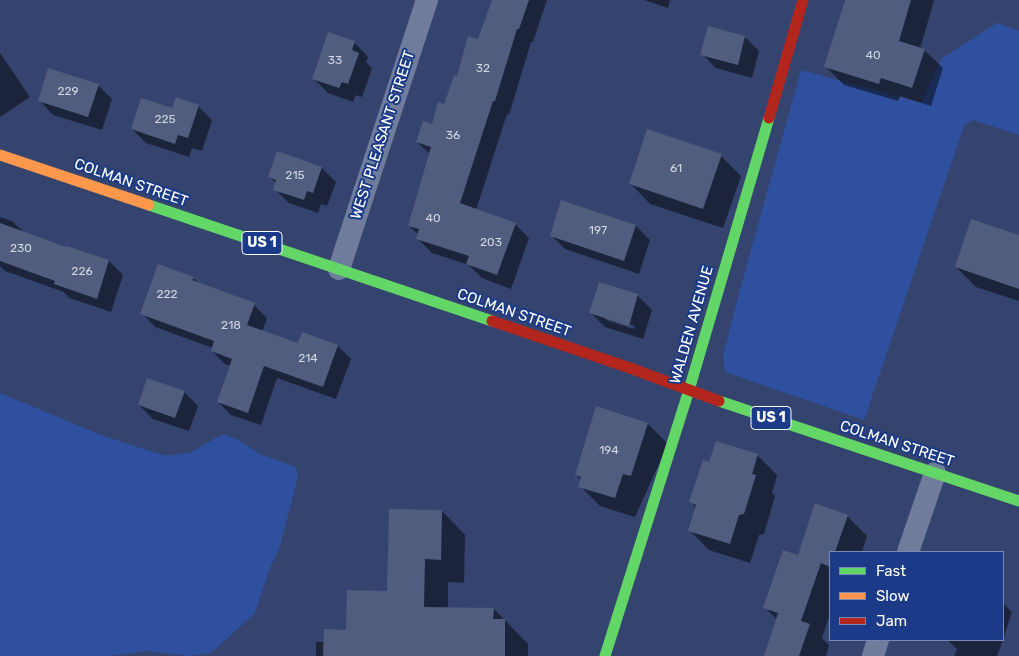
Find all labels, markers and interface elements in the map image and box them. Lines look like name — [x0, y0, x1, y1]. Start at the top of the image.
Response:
street label: WEST PLEASANT STREET — [347, 48, 419, 222]
house number: 40 — [865, 49, 881, 63]
house number: 33 — [328, 54, 342, 68]
house number: 32 — [476, 62, 490, 76]
house number: 229 — [57, 85, 79, 99]
house number: 225 — [154, 113, 176, 127]
house number: 36 — [446, 129, 460, 143]
street label: COLMAN STREET — [72, 155, 190, 211]
house number: 61 — [670, 162, 682, 176]
house number: 215 — [285, 169, 305, 183]
house number: 40 — [425, 212, 441, 226]
house number: 197 — [589, 224, 607, 238]
road number: US 1 — [242, 232, 282, 254]
house number: 203 — [480, 236, 502, 250]
house number: 230 — [10, 242, 32, 256]
street label: WALDEN AVENUE — [667, 264, 717, 386]
house number: 226 — [71, 265, 93, 279]
street label: COLMAN STREET — [455, 285, 573, 341]
house number: 222 — [156, 288, 178, 302]
house number: 218 — [221, 319, 241, 333]
house number: 214 — [298, 352, 318, 366]
road number: US 1 — [751, 406, 791, 429]
street label: COLMAN STREET — [838, 417, 956, 471]
house number: 194 — [599, 444, 619, 458]
legend — [829, 551, 1004, 641]
text: Fast — [876, 562, 906, 580]
text: Slow — [876, 587, 909, 605]
text: Jam — [876, 612, 907, 630]

